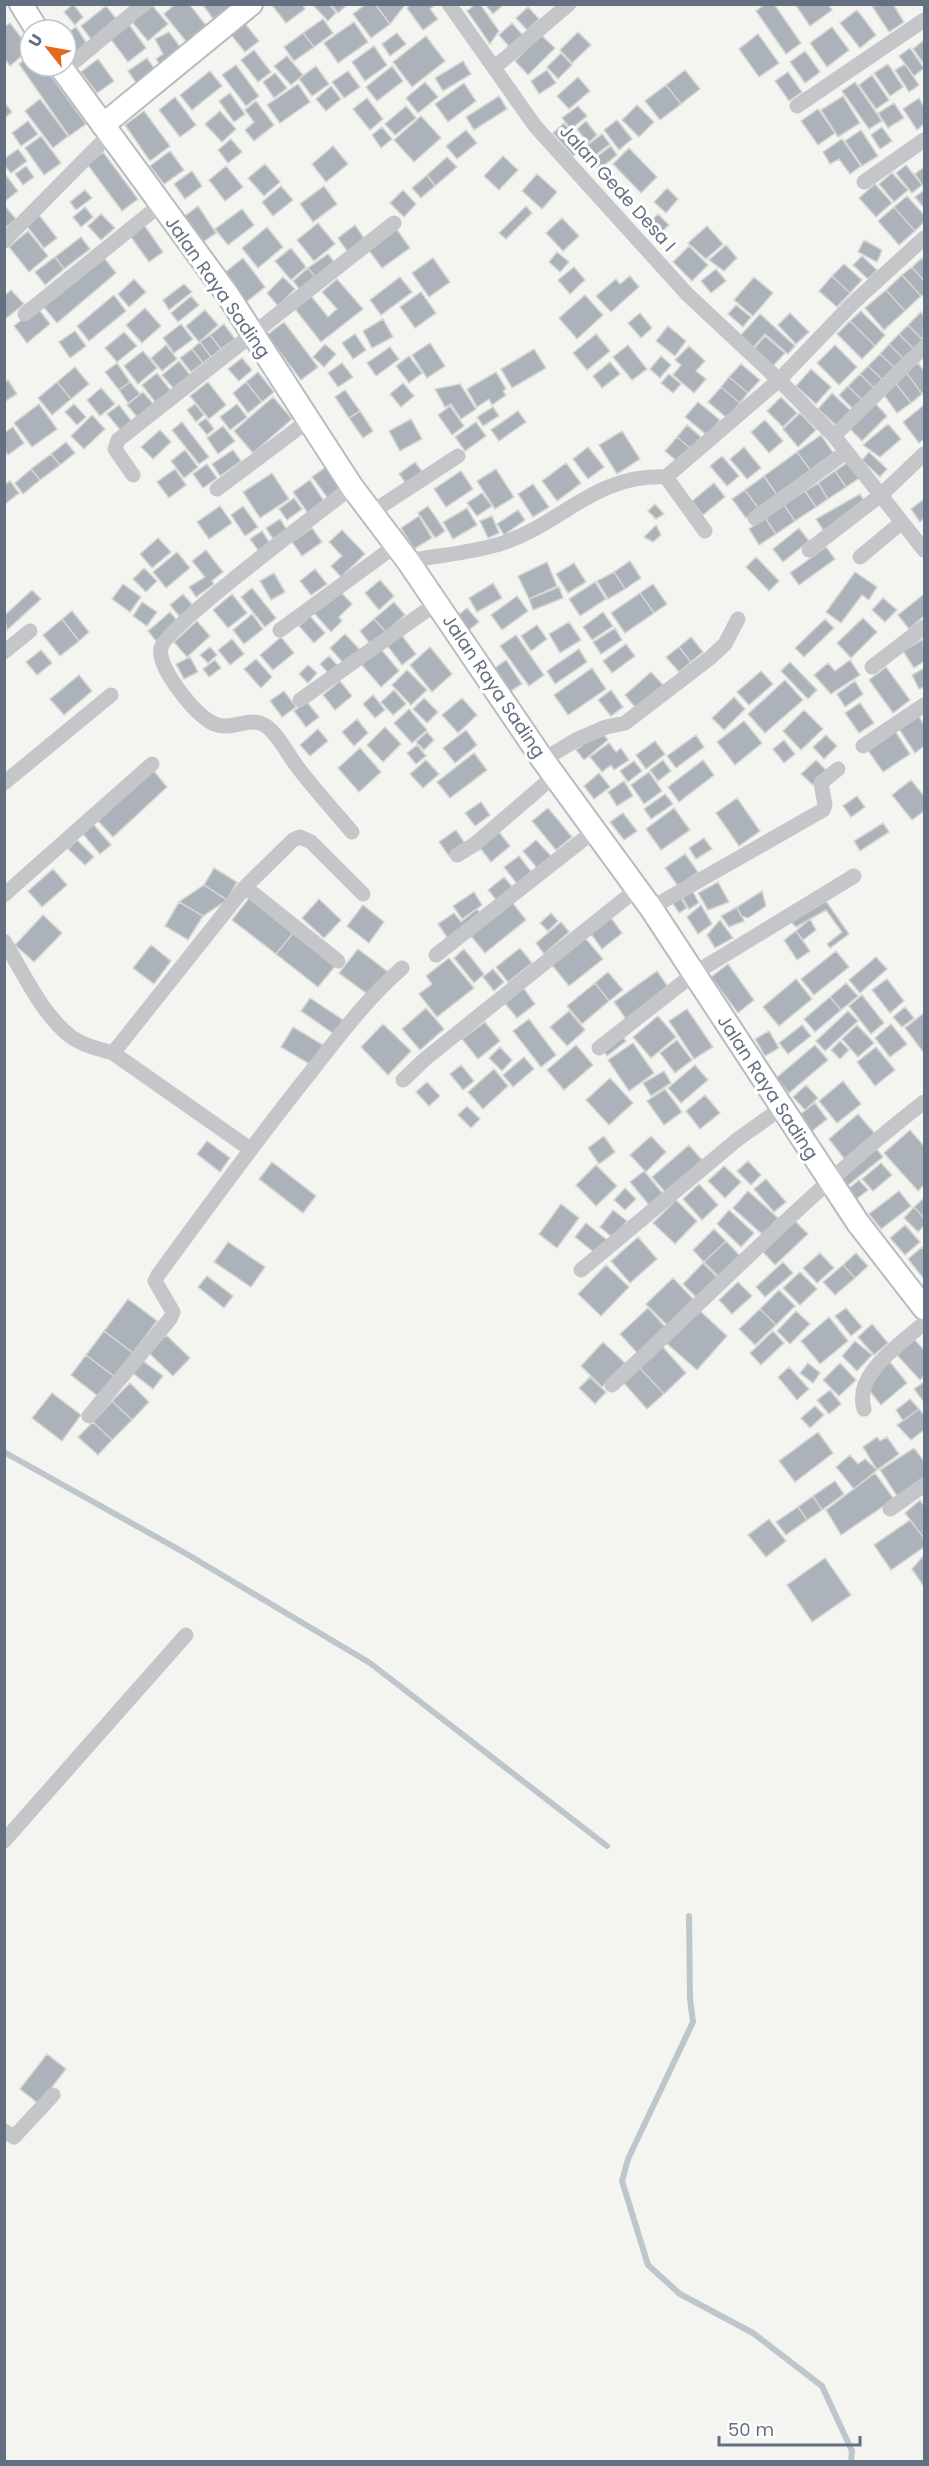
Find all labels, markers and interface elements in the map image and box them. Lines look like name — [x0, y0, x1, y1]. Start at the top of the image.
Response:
north arrow — [18, 18, 78, 78]
text: U — [23, 30, 48, 51]
street label: Jalan Gede Desa I — [554, 119, 682, 257]
street label: Jalan Raya Sading — [160, 211, 276, 363]
street label: Jalan Raya Sading — [437, 609, 551, 763]
street label: Jalan Raya Sading — [712, 1010, 824, 1164]
scale bar — [719, 2409, 860, 2447]
text: 50 m — [728, 2417, 774, 2442]

